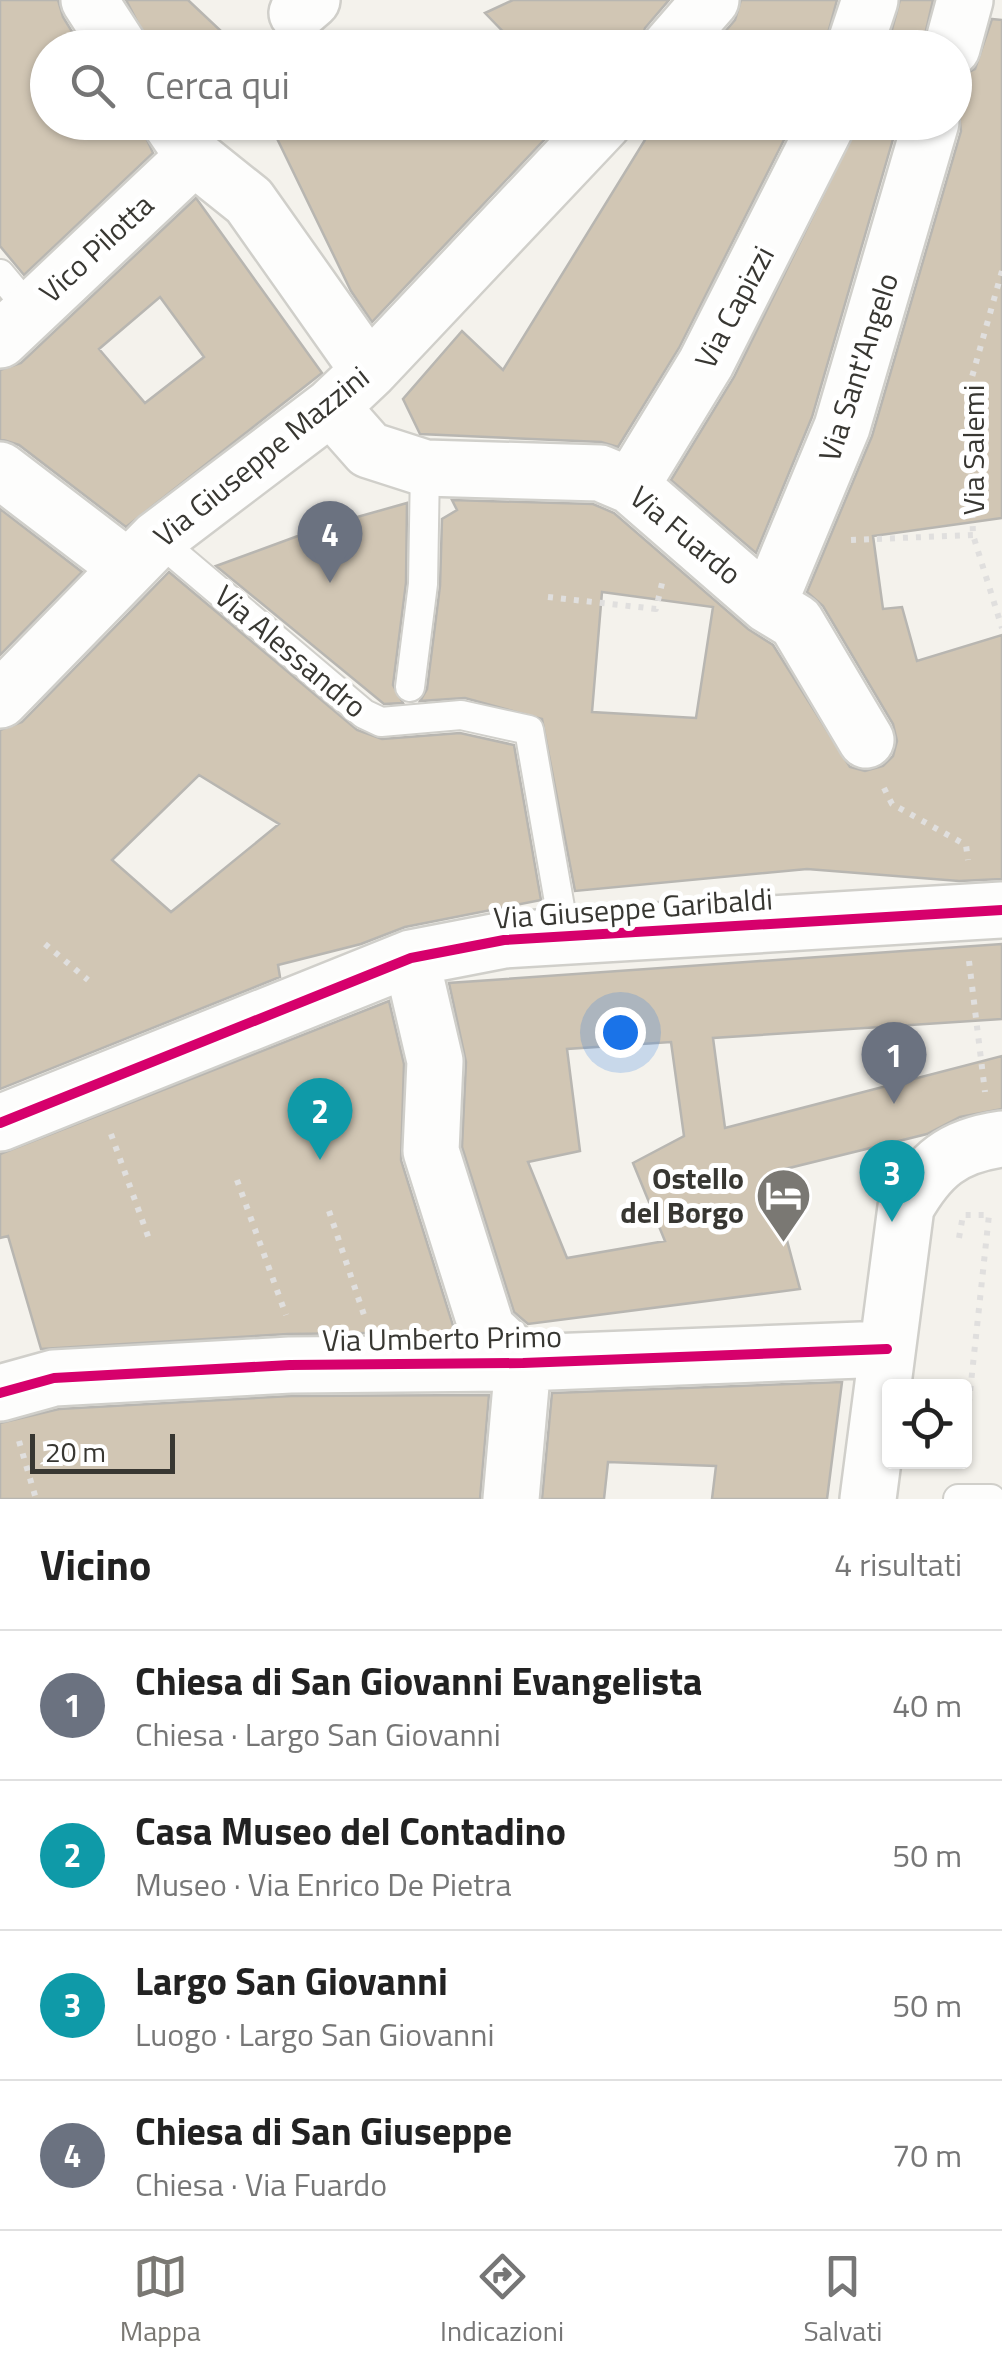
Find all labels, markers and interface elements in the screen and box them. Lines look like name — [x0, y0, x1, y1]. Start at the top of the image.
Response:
search box — [30, 30, 972, 140]
text: Cerca qui — [145, 56, 290, 114]
icon: search — [65, 58, 120, 113]
street label: Vico Pilotta — [28, 183, 164, 313]
street label: Via Capizzi — [682, 237, 786, 377]
street label: Via Sant'Angelo — [806, 267, 910, 467]
street label: Via Giuseppe Mazzini — [143, 354, 379, 558]
street label: Via Salemi — [950, 385, 996, 515]
street label: Via Fuardo — [620, 474, 752, 596]
pin: 4 — [298, 500, 362, 583]
street label: Via Alessandro — [205, 573, 377, 729]
street label: Via Giuseppe Garibaldi — [492, 875, 774, 941]
your location — [595, 1007, 646, 1058]
pin: 1 — [862, 1022, 926, 1104]
pin: 2 — [288, 1078, 352, 1160]
pin: 3 — [860, 1140, 924, 1222]
place label: Ostello del Borgo — [620, 1155, 744, 1235]
hotel icon: Ostello del Borgo — [753, 1165, 813, 1244]
street label: Via Umberto Primo — [322, 1313, 562, 1363]
map controls — [882, 1379, 972, 1469]
button: locate — [882, 1379, 972, 1469]
scale bar — [30, 1429, 175, 1474]
text: 20 m — [45, 1430, 106, 1473]
text: Vicino — [40, 1532, 151, 1596]
text: 4 risultati — [834, 1540, 962, 1588]
text: Chiesa di San Giovanni Evangelista — [135, 1652, 702, 1710]
text: 1 — [64, 1681, 81, 1729]
text: 40 m — [892, 1681, 962, 1729]
text: Chiesa · Largo San Giovanni — [135, 1710, 501, 1758]
text: Casa Museo del Contadino — [135, 1802, 566, 1860]
text: 2 — [64, 1831, 81, 1879]
text: 50 m — [892, 1831, 962, 1879]
text: Museo · Via Enrico De Pietra — [135, 1860, 511, 1908]
text: Largo San Giovanni — [135, 1952, 448, 2010]
text: 3 — [64, 1981, 81, 2029]
text: 50 m — [892, 1981, 962, 2029]
text: Luogo · Largo San Giovanni — [135, 2010, 495, 2058]
text: Chiesa di San Giuseppe — [135, 2102, 512, 2160]
text: 4 — [64, 2131, 81, 2179]
text: 70 m — [892, 2131, 962, 2179]
text: Chiesa · Via Fuardo — [135, 2160, 387, 2208]
tab: Mappa — [120, 2249, 201, 2352]
tab: Indicazioni — [440, 2249, 564, 2352]
tab: Salvati — [803, 2249, 882, 2352]

